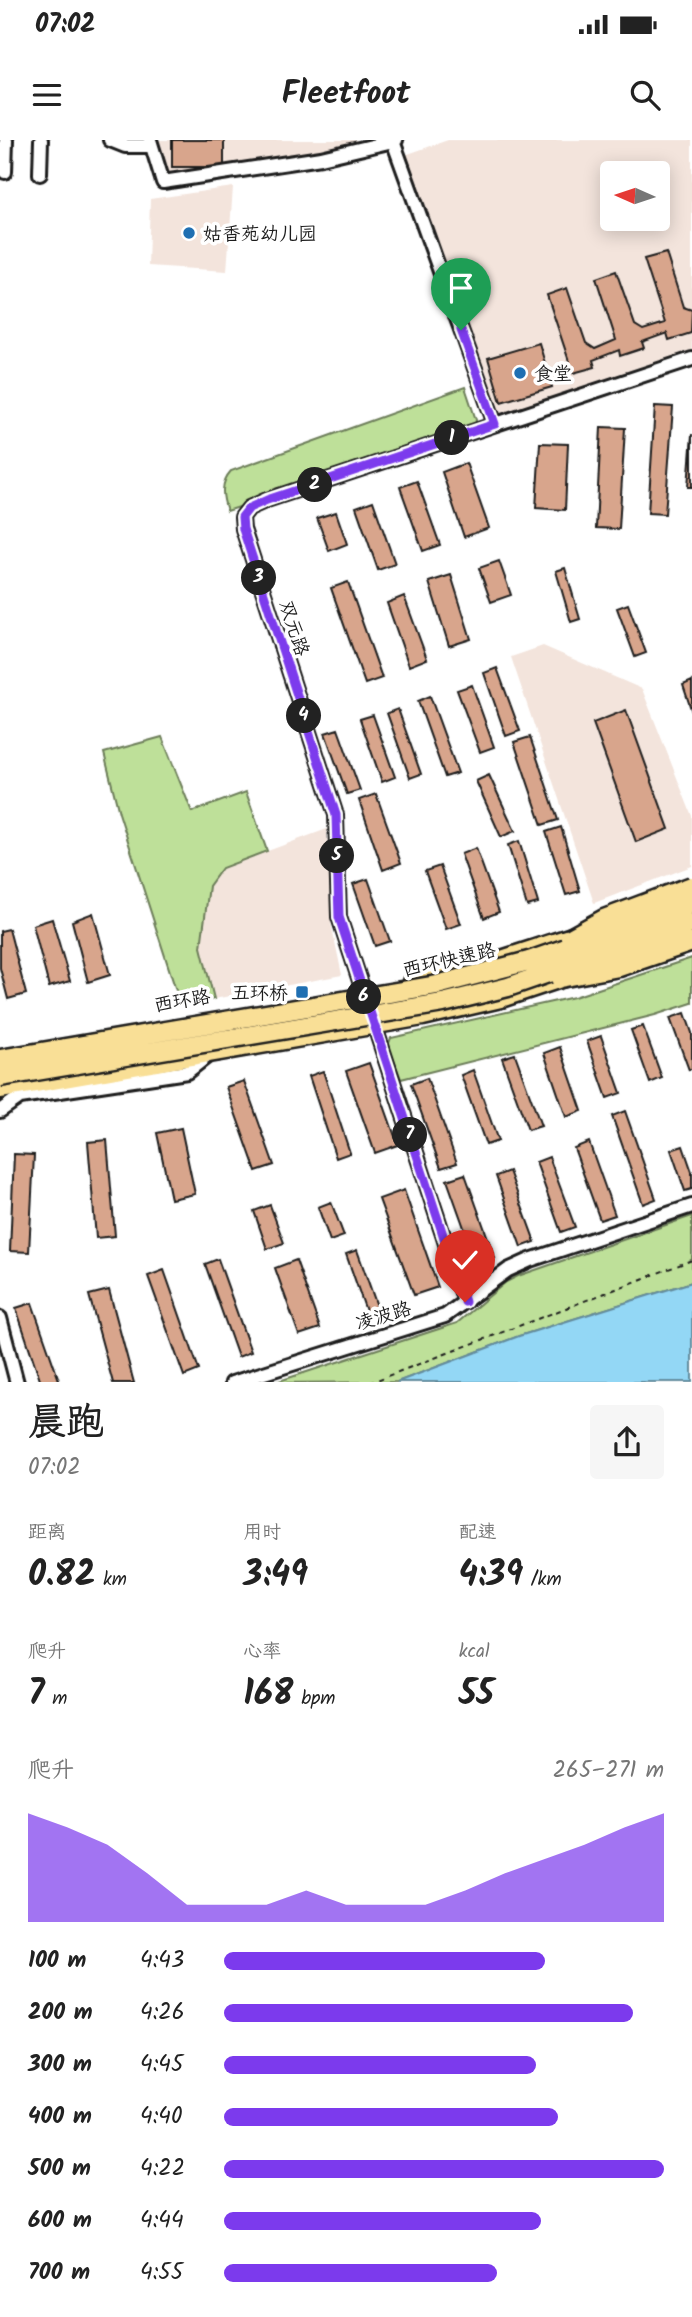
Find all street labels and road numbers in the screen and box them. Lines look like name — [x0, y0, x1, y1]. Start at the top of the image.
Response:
street label: 双元路 — [270, 597, 316, 660]
street label: 西环快速路 — [400, 936, 499, 986]
street label: 西环路 — [152, 982, 213, 1022]
street label: 凌波路 — [352, 1294, 415, 1340]

